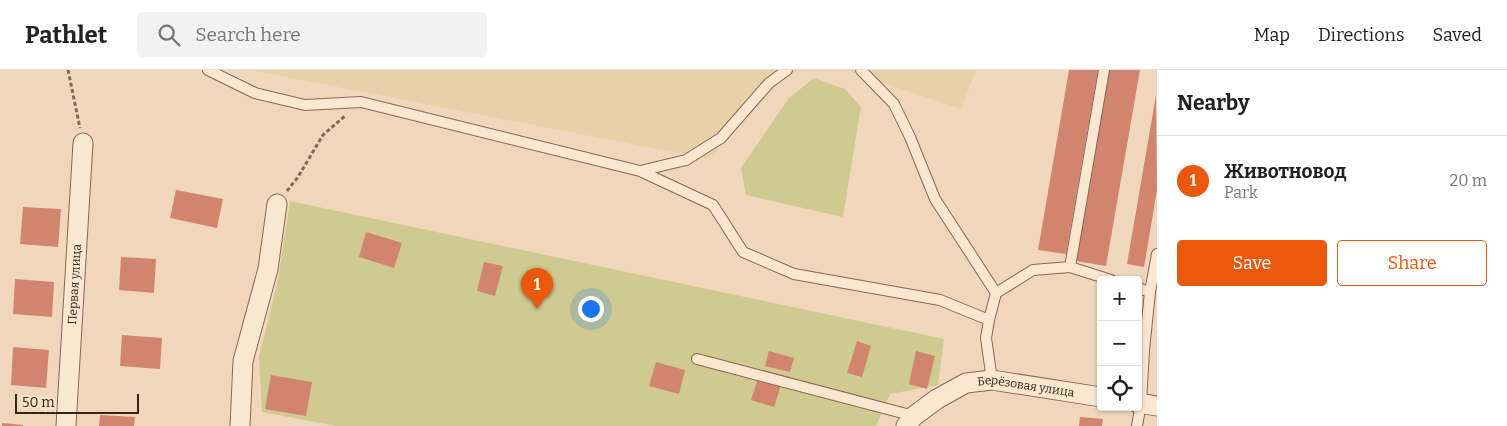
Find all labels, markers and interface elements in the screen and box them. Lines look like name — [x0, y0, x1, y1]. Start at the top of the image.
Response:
search box — [137, 12, 487, 57]
text: Pathlet — [25, 21, 107, 49]
icon: search — [155, 21, 183, 49]
text: Search here — [195, 23, 301, 46]
text: Map — [1254, 24, 1290, 46]
text: Directions — [1318, 24, 1405, 46]
text: Saved — [1433, 24, 1482, 46]
text: Nearby — [1177, 90, 1250, 116]
text: Животновод — [1224, 160, 1346, 183]
text: 1 — [1190, 171, 1196, 190]
text: 20 m — [1450, 171, 1487, 190]
text: Park — [1224, 183, 1258, 202]
button: Save — [1177, 240, 1327, 286]
button: Share — [1337, 240, 1487, 286]
street label: Первая улица — [65, 243, 84, 325]
pin: 1 — [521, 268, 553, 309]
map controls — [1097, 276, 1142, 411]
button: + — [1097, 276, 1142, 321]
your location — [578, 296, 604, 322]
button: − — [1097, 321, 1142, 366]
button: locate — [1097, 366, 1142, 411]
street label: Берёзовая улица — [977, 373, 1076, 400]
scale bar — [15, 391, 139, 414]
text: 50 m — [22, 394, 55, 411]

